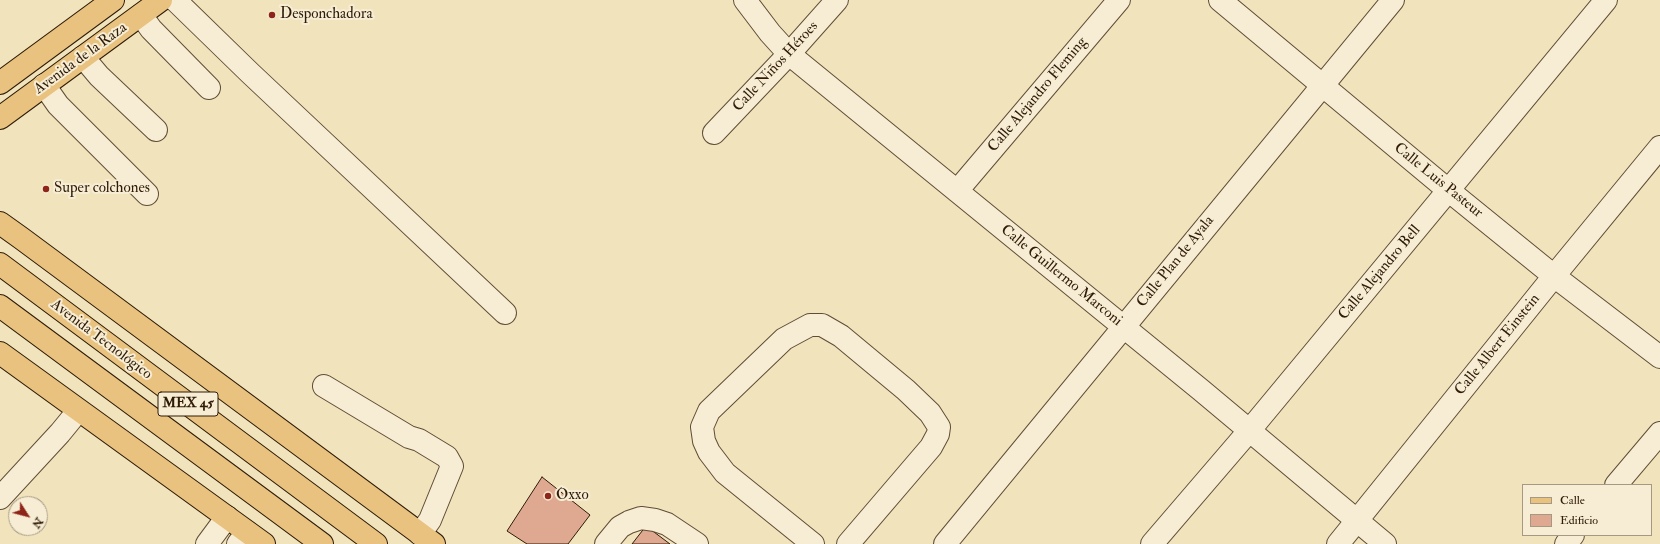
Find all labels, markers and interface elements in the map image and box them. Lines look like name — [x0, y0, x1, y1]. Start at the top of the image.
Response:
place label: Desponchadora — [280, 6, 373, 24]
marker: Desponchadora — [267, 10, 277, 20]
street label: Calle Niños Héroes — [729, 18, 823, 116]
street label: Avenida de la Raza — [31, 19, 131, 99]
street label: Calle Alejandro Fleming — [985, 34, 1091, 156]
street label: Calle Luis Pasteur — [1390, 140, 1486, 222]
place label: Super colchones — [54, 180, 150, 198]
marker: Super colchones — [41, 184, 51, 194]
street label: Calle Plan de Ayala — [1134, 213, 1218, 311]
street label: Calle Guillermo Marconi — [997, 221, 1125, 331]
street label: Calle Alejandro Bell — [1335, 222, 1425, 324]
street label: Calle Albert Einstein — [1452, 291, 1544, 399]
street label: Avenida Tecnológico — [47, 296, 155, 384]
road number: MEX 45 — [158, 392, 218, 416]
legend — [1522, 484, 1652, 536]
place label: Oxxo — [556, 487, 589, 505]
marker: Oxxo — [543, 491, 553, 501]
text: Calle — [1560, 493, 1585, 508]
north arrow — [8, 496, 48, 536]
text: Edificio — [1560, 513, 1598, 528]
text: N — [29, 515, 45, 531]

